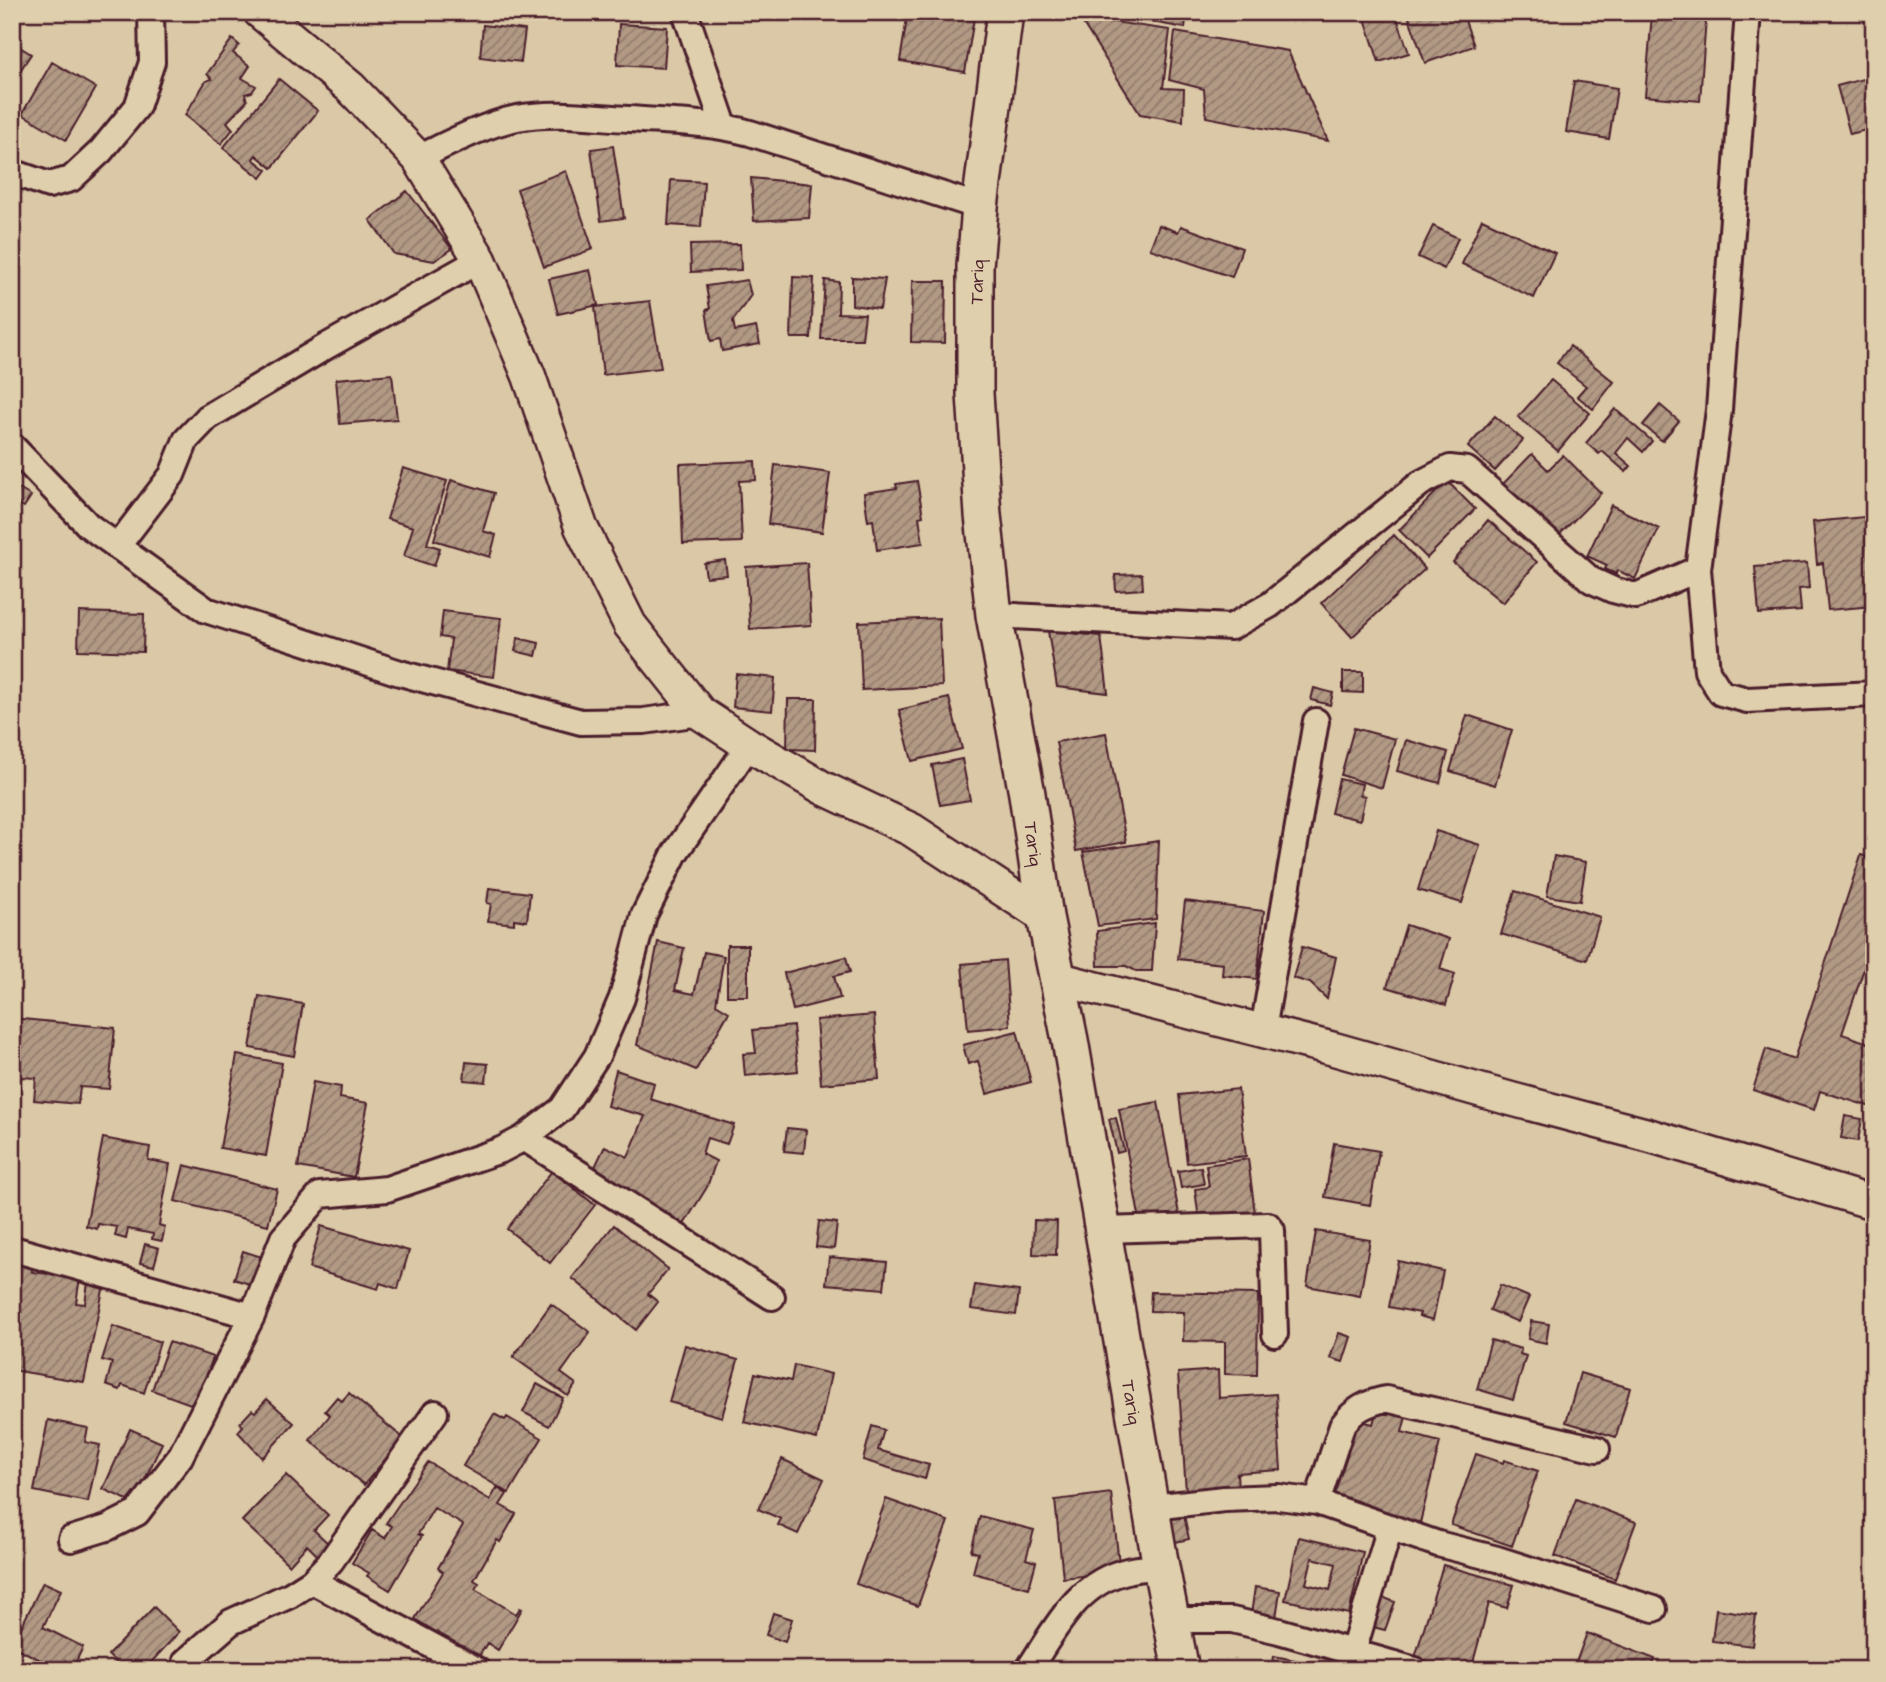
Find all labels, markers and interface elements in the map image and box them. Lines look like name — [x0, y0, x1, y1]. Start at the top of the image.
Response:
street label: Tariq — [964, 259, 991, 305]
street label: Tariq — [1016, 820, 1049, 868]
street label: Tariq — [1114, 1378, 1148, 1427]

